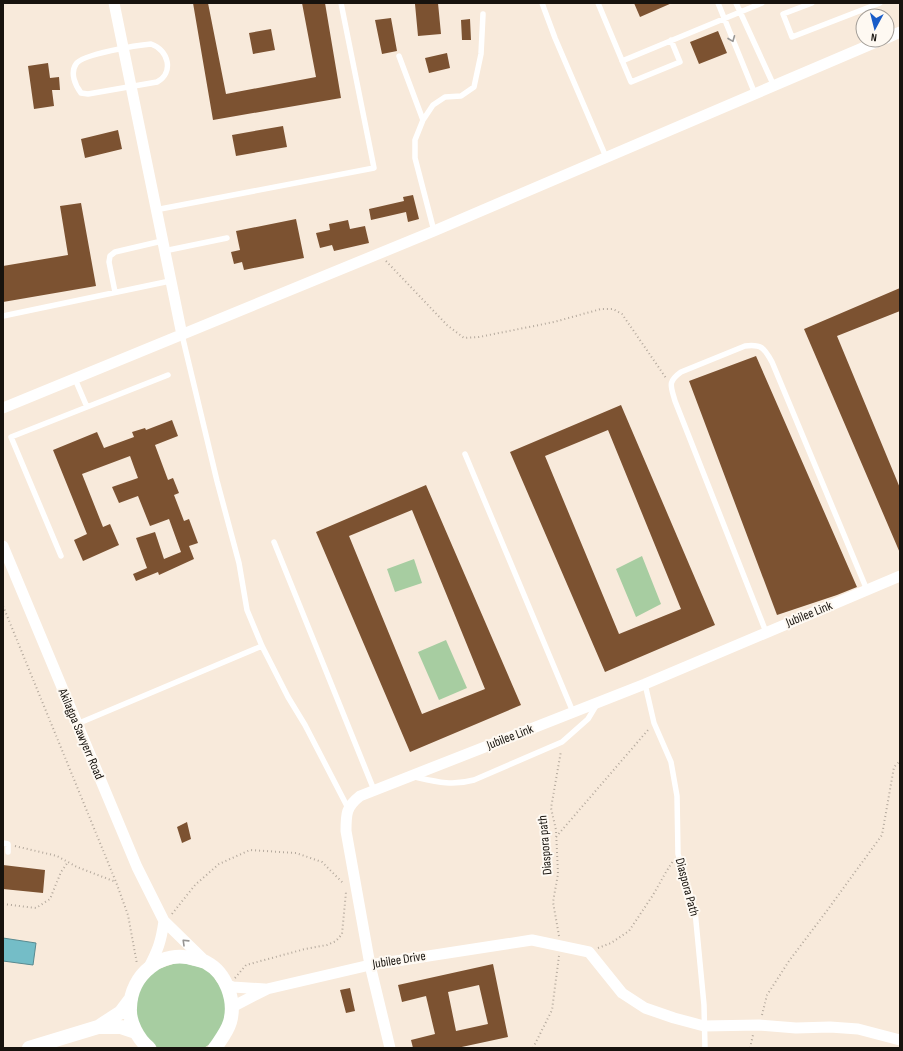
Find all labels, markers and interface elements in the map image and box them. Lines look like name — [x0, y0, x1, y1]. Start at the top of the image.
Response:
north arrow — [855, 8, 895, 48]
text: N — [870, 31, 878, 44]
one-way arrow — [728, 36, 736, 43]
street label: Jubilee Link — [783, 597, 835, 631]
street label: Akilagpa Sawyerr Road — [54, 685, 107, 782]
street label: Jubilee Link — [484, 721, 536, 754]
street label: Diaspora path — [534, 815, 556, 875]
street label: Diaspora Path — [672, 856, 702, 918]
one-way arrow — [182, 939, 190, 946]
street label: Jubilee Drive — [370, 948, 427, 972]

